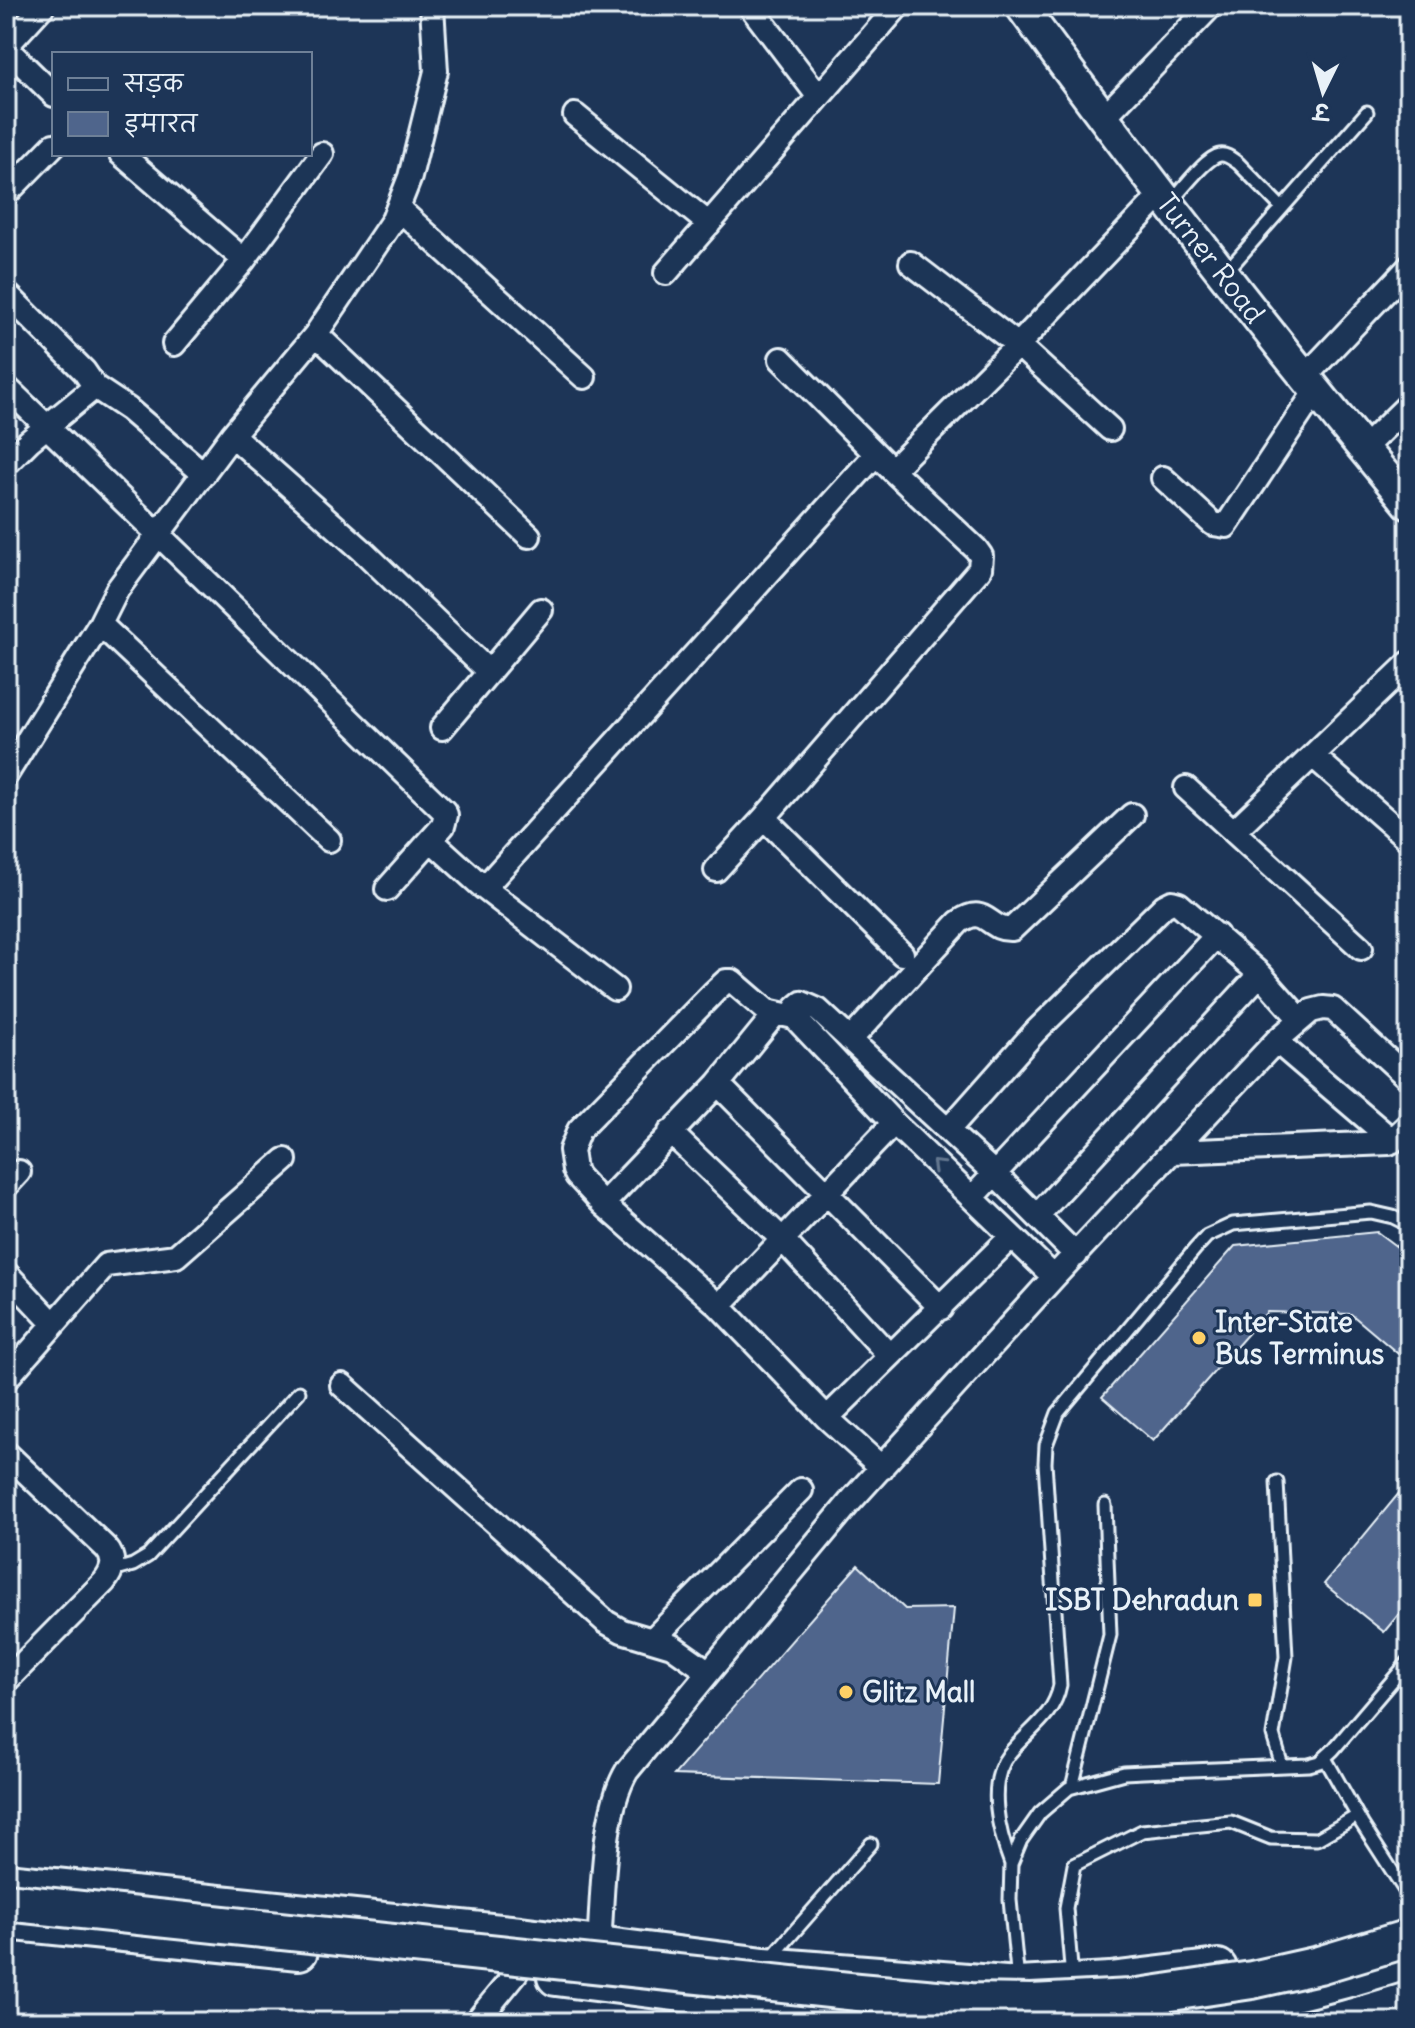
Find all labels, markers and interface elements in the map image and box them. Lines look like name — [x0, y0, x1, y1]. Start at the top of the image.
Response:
legend — [52, 52, 312, 156]
north arrow — [1283, 52, 1363, 132]
text: सड़क — [122, 68, 185, 98]
text: उ — [1310, 97, 1332, 127]
text: इमारत — [124, 108, 199, 138]
street label: Turner Road — [1149, 186, 1273, 330]
one-way arrow — [932, 1159, 946, 1174]
place label: Inter-State Bus Terminus — [1215, 1304, 1385, 1372]
marker: Inter-State Bus Terminus — [1190, 1329, 1208, 1347]
place label: ISBT Dehradun — [1045, 1582, 1239, 1618]
marker: ISBT Dehradun — [1246, 1591, 1264, 1609]
place label: Glitz Mall — [862, 1674, 975, 1710]
marker: Glitz Mall — [837, 1683, 855, 1701]

